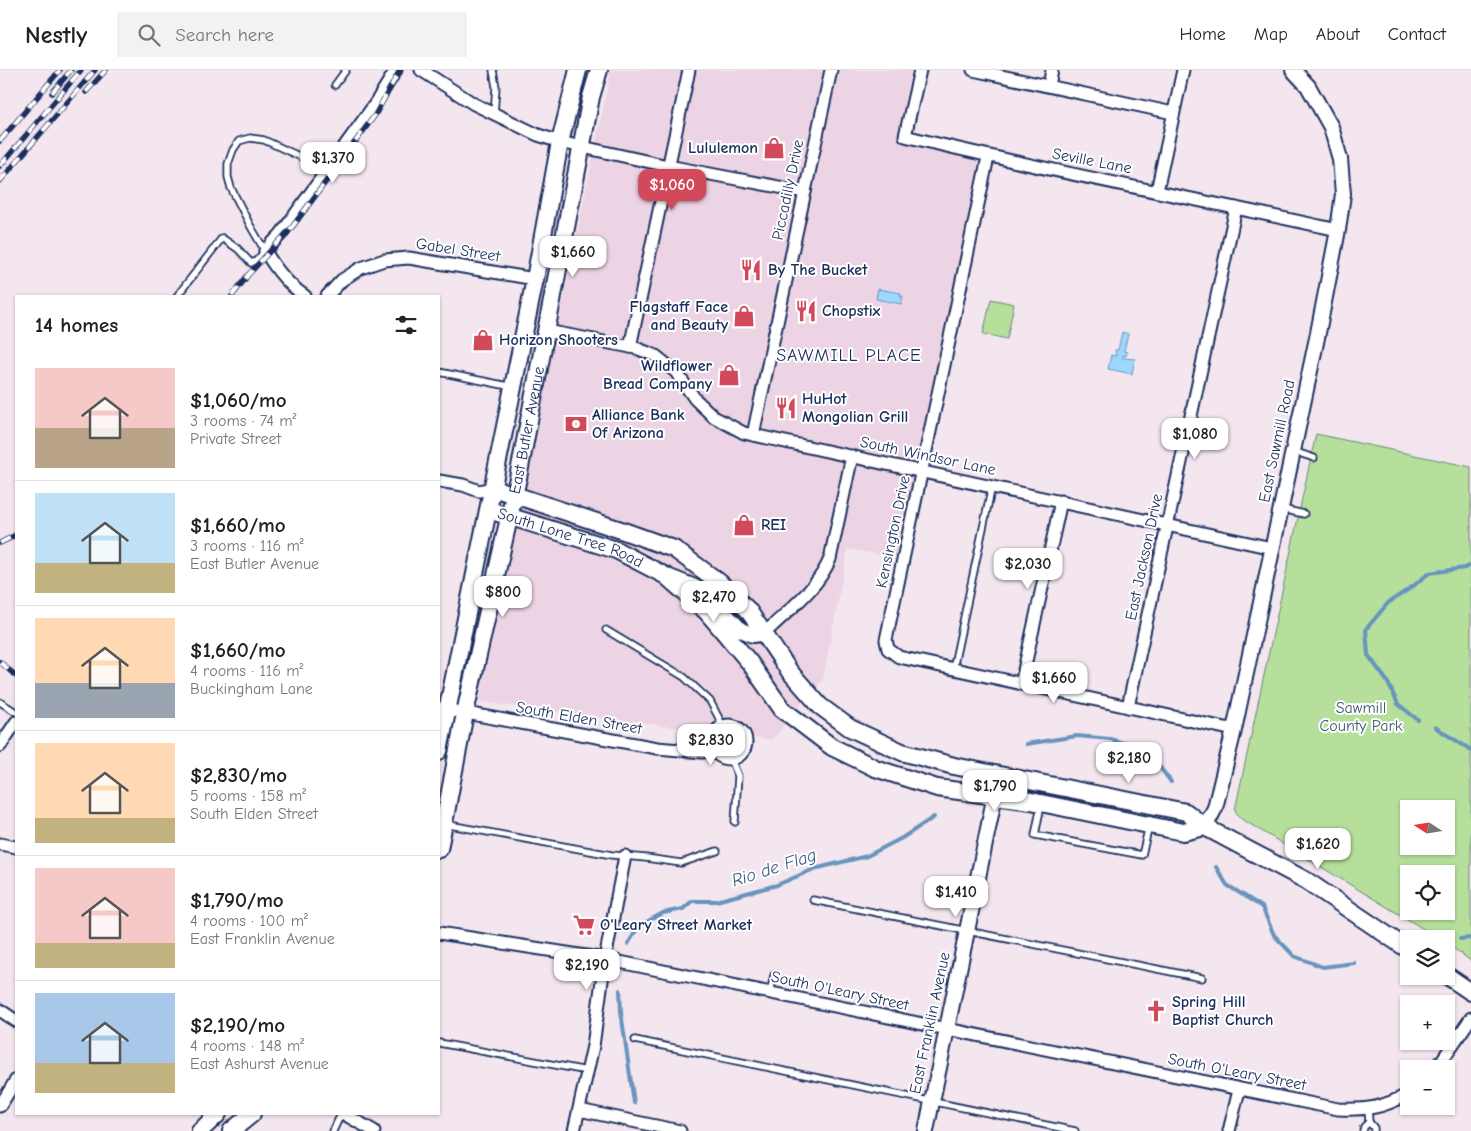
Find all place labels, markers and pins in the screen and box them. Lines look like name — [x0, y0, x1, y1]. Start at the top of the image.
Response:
shop icon: Lululemon — [761, 135, 787, 161]
place label: Lululemon — [688, 139, 758, 157]
pin: $1,370 — [292, 142, 374, 184]
pin: $1,060 — [631, 168, 713, 211]
pin: $1,660 — [532, 236, 614, 278]
restaurant icon: By The Bucket — [738, 257, 764, 283]
place label: By The Bucket — [768, 261, 868, 279]
place label: Flagstaff Face and Beauty — [629, 298, 729, 334]
restaurant icon: Chopstix — [793, 298, 819, 324]
place label: Chopstix — [822, 302, 881, 320]
shop icon: Flagstaff Face and Beauty — [731, 303, 757, 329]
shop icon: Horizon Shooters — [470, 327, 496, 353]
place label: Horizon Shooters — [499, 331, 618, 349]
place label: Wildflower Bread Company — [603, 357, 713, 393]
shop icon: Wildflower Bread Company — [716, 362, 742, 388]
place label: HuHot Mongolian Grill — [802, 390, 908, 426]
restaurant icon: HuHot Mongolian Grill — [773, 395, 799, 421]
place label: Alliance Bank Of Arizona — [592, 406, 685, 442]
bank icon: Alliance Bank Of Arizona — [563, 411, 589, 437]
pin: $1,080 — [1154, 418, 1236, 460]
shop icon: REI — [731, 512, 757, 538]
place label: REI — [761, 516, 786, 534]
pin: $2,030 — [987, 548, 1069, 590]
pin: $800 — [473, 576, 533, 618]
pin: $2,470 — [673, 580, 755, 623]
pin: $1,660 — [1013, 662, 1095, 704]
pin: $2,830 — [670, 724, 752, 766]
pin: $2,180 — [1088, 742, 1170, 784]
pin: $1,790 — [954, 770, 1036, 812]
pin: $1,620 — [1277, 828, 1359, 870]
pin: $1,410 — [915, 876, 997, 918]
supermarket icon: O'Leary Street Market — [571, 912, 597, 938]
place label: O'Leary Street Market — [600, 916, 753, 934]
pin: $2,190 — [546, 948, 628, 991]
place label: Spring Hill Baptist Church — [1172, 993, 1273, 1029]
church icon: Spring Hill Baptist Church — [1143, 998, 1169, 1024]

